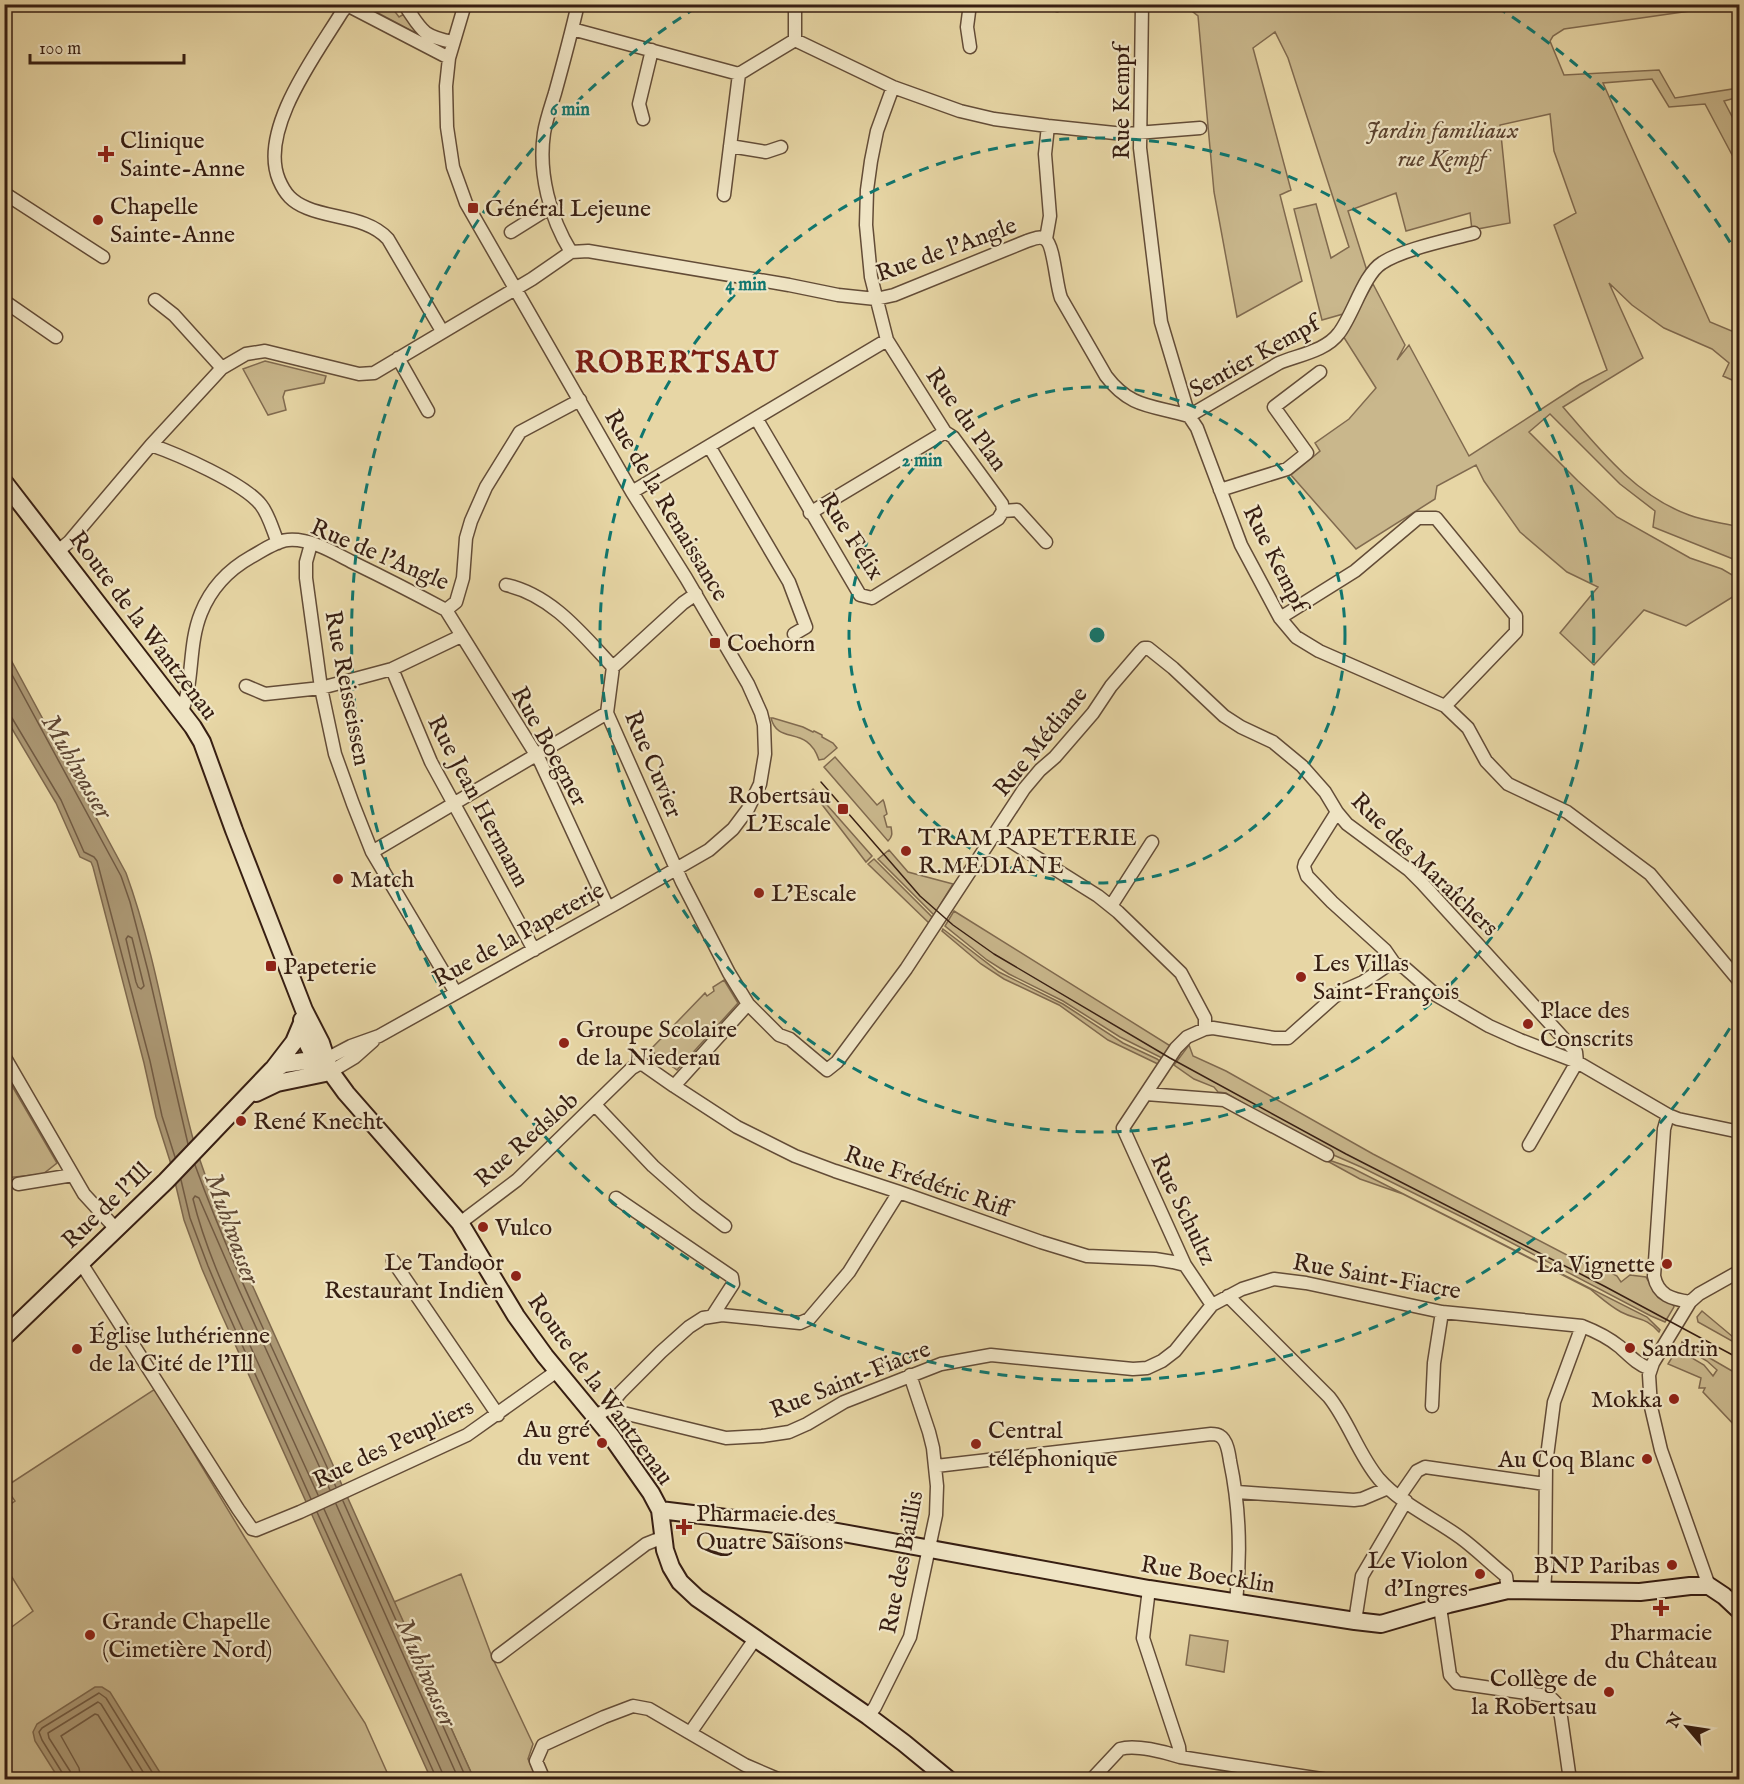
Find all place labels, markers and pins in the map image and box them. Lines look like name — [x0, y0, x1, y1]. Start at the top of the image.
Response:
place label: Clinique Sainte-Anne — [120, 126, 245, 185]
marker: Clinique Sainte-Anne — [97, 145, 115, 163]
place label: Chapelle Sainte-Anne — [110, 192, 235, 251]
place label: Général Lejeune — [485, 194, 651, 225]
marker: Général Lejeune — [466, 201, 480, 215]
marker: Chapelle Sainte-Anne — [91, 213, 105, 227]
centre of rings — [1087, 625, 1107, 645]
place label: Coehorn — [727, 629, 815, 660]
marker: Coehorn — [708, 636, 722, 650]
place label: Robertsau L'Escale — [728, 781, 831, 840]
marker: Robertsau L'Escale — [836, 802, 850, 816]
place label: TRAM PAPETERIE R.MEDIANE — [918, 823, 1137, 882]
marker: TRAM PAPETERIE R.MEDIANE — [899, 844, 913, 858]
place label: Match — [350, 865, 414, 896]
marker: Match — [331, 872, 345, 886]
place label: L’Escale — [771, 879, 857, 910]
marker: L’Escale — [752, 886, 766, 900]
place label: Les Villas Saint-François — [1313, 949, 1459, 1008]
place label: Papeterie — [283, 952, 377, 983]
marker: Papeterie — [264, 959, 278, 973]
marker: Les Villas Saint-François — [1294, 970, 1308, 984]
place label: Place des Conscrits — [1540, 996, 1633, 1055]
place label: Groupe Scolaire de la Niederau — [576, 1015, 737, 1074]
marker: Place des Conscrits — [1521, 1017, 1535, 1031]
marker: Groupe Scolaire de la Niederau — [557, 1036, 571, 1050]
place label: René Knecht — [253, 1107, 384, 1138]
marker: René Knecht — [234, 1114, 248, 1128]
place label: Vulco — [494, 1213, 552, 1244]
marker: Vulco — [476, 1220, 490, 1234]
place label: Le Tandoor Restaurant Indien — [324, 1248, 504, 1307]
place label: La Vignette — [1536, 1250, 1655, 1281]
marker: La Vignette — [1660, 1257, 1674, 1271]
marker: Le Tandoor Restaurant Indien — [509, 1269, 523, 1283]
place label: Église luthérienne de la Cité de l'Ill — [89, 1321, 270, 1380]
place label: Sandrin — [1642, 1334, 1718, 1365]
marker: Sandrin — [1623, 1341, 1637, 1355]
marker: Église luthérienne de la Cité de l'Ill — [70, 1342, 84, 1356]
place label: Mokka — [1591, 1385, 1663, 1416]
marker: Mokka — [1667, 1392, 1681, 1406]
place label: Au gré du vent — [517, 1415, 590, 1474]
place label: Central téléphonique — [988, 1416, 1118, 1475]
marker: Au gré du vent — [595, 1436, 609, 1450]
marker: Central téléphonique — [969, 1437, 983, 1451]
place label: Au Coq Blanc — [1497, 1445, 1635, 1476]
marker: Au Coq Blanc — [1640, 1452, 1654, 1466]
place label: Pharmacie des Quatre Saisons — [696, 1499, 843, 1558]
marker: Pharmacie des Quatre Saisons — [677, 1520, 691, 1534]
place label: Le Violon d'Ingres — [1368, 1546, 1468, 1605]
place label: BNP Paribas — [1534, 1551, 1660, 1582]
marker: BNP Paribas — [1665, 1558, 1679, 1572]
marker: Le Violon d'Ingres — [1473, 1567, 1487, 1581]
marker: Pharmacie du Château — [1654, 1601, 1668, 1615]
place label: Grande Chapelle (Cimetière Nord) — [102, 1607, 272, 1666]
place label: Pharmacie du Château — [1605, 1618, 1717, 1677]
marker: Grande Chapelle (Cimetière Nord) — [83, 1628, 97, 1642]
place label: Collège de la Robertsau — [1472, 1664, 1597, 1723]
marker: Collège de la Robertsau — [1602, 1685, 1616, 1699]

